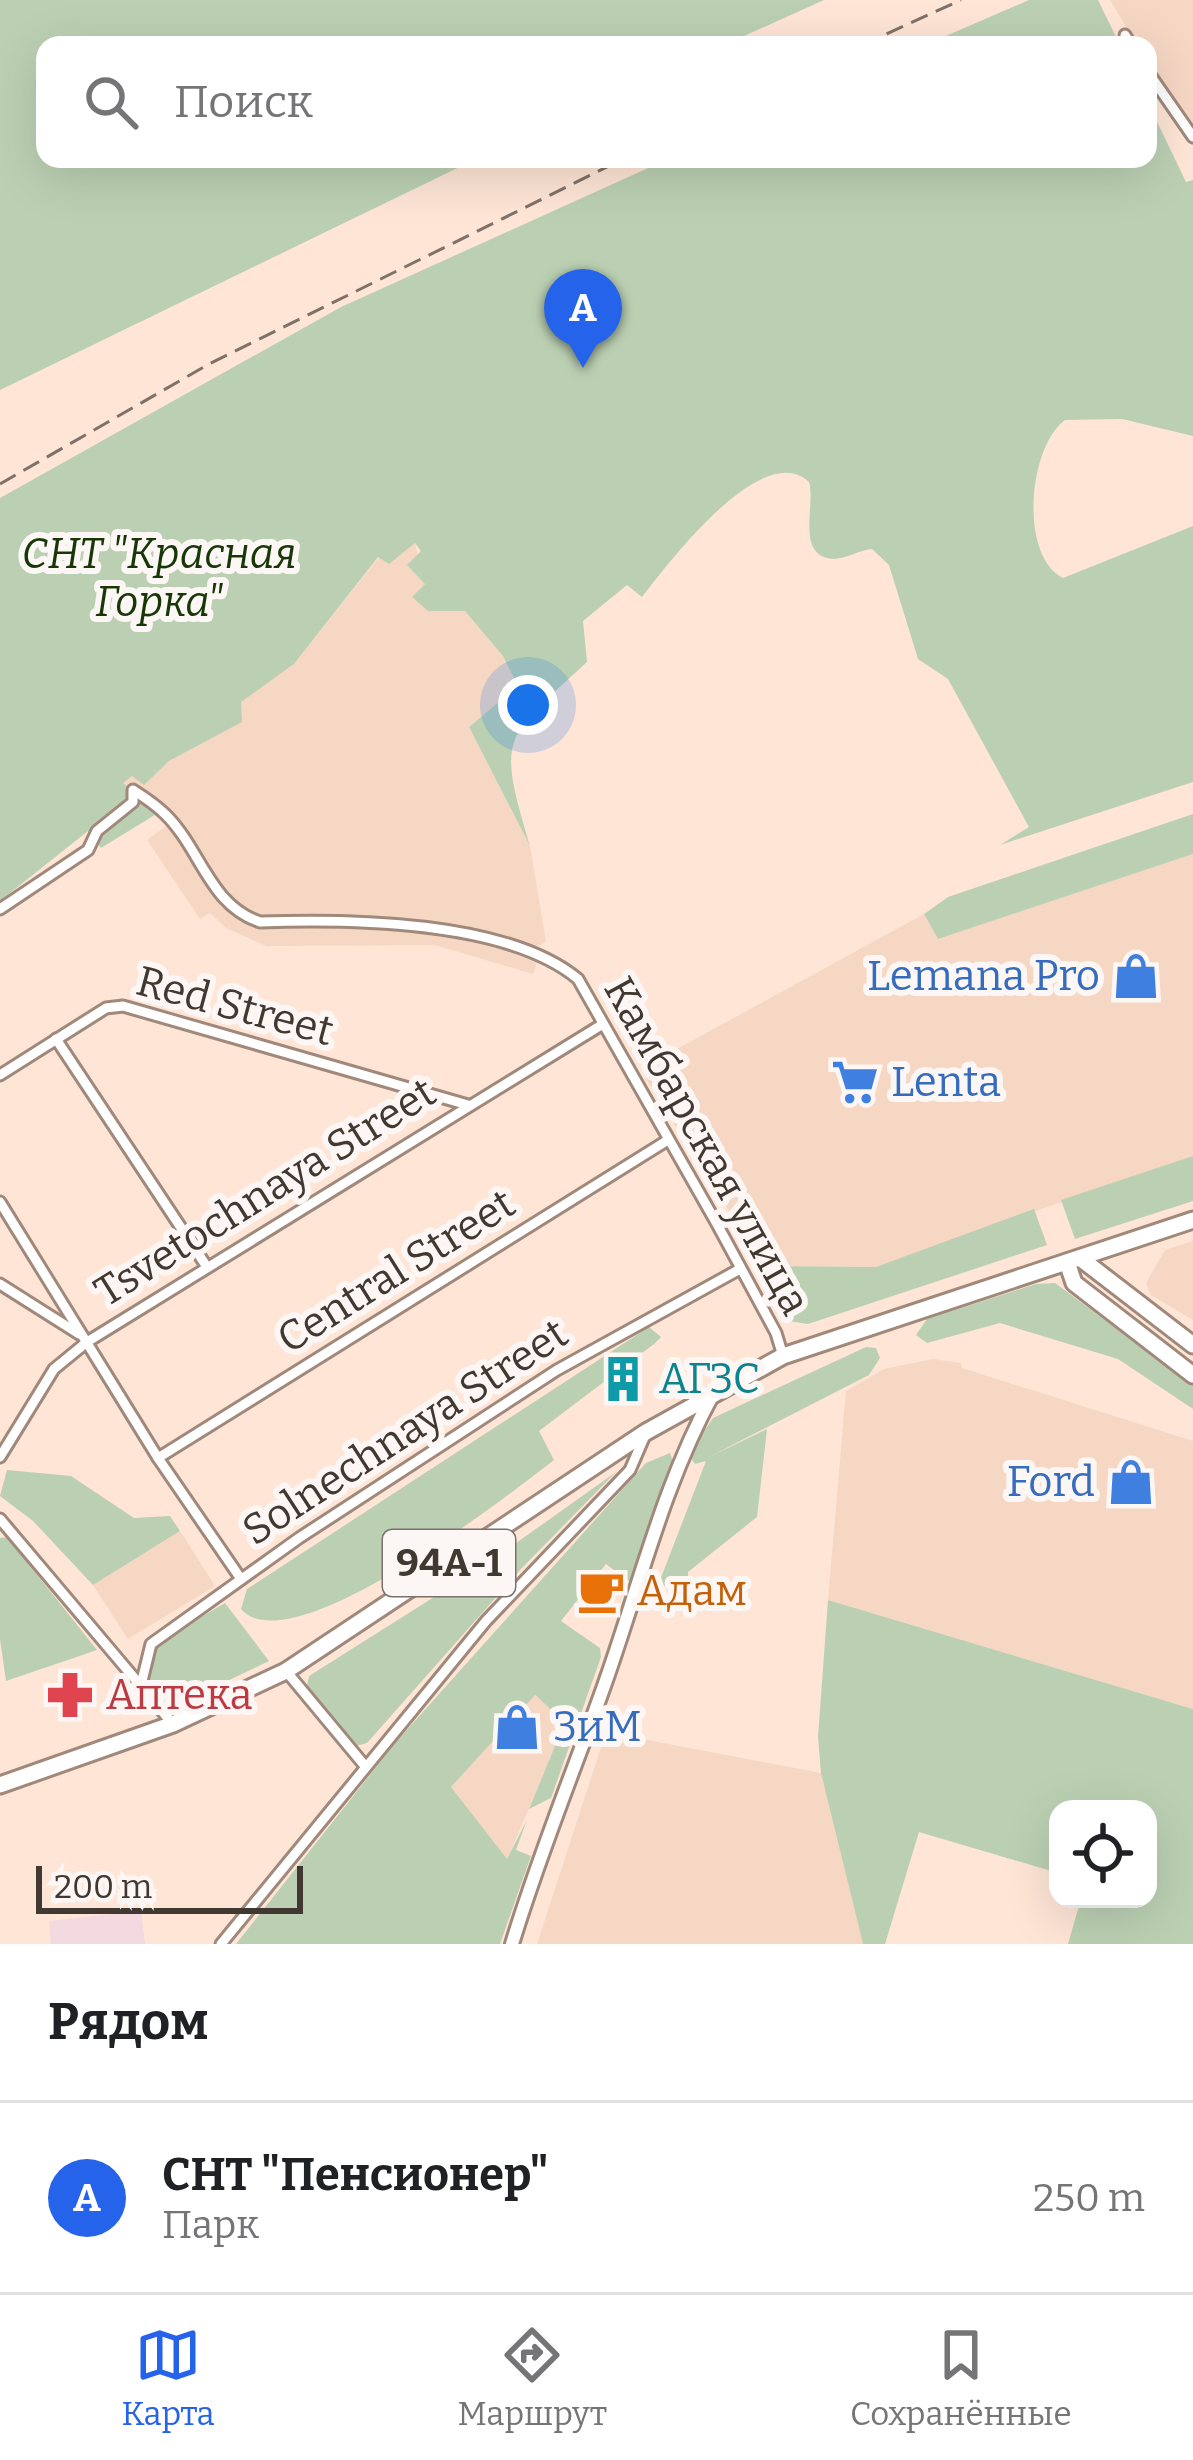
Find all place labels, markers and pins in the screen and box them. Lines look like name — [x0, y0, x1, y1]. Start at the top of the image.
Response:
pin: A — [544, 269, 622, 368]
place label: Lemana Pro — [867, 951, 1100, 1001]
shop icon: Lemana Pro — [1111, 951, 1161, 1001]
supermarket icon: Lenta — [830, 1057, 880, 1107]
place label: Lenta — [891, 1057, 1001, 1107]
building icon: АГЗС — [598, 1354, 648, 1404]
place label: АГЗС — [659, 1354, 760, 1404]
place label: Ford — [1007, 1457, 1095, 1507]
shop icon: Ford — [1106, 1457, 1156, 1507]
cafe icon: Адам — [576, 1566, 626, 1616]
place label: Адам — [637, 1566, 747, 1616]
pharmacy icon: Аптека — [45, 1670, 95, 1720]
place label: Аптека — [106, 1670, 252, 1720]
shop icon: ЗиМ — [492, 1702, 542, 1752]
place label: ЗиМ — [553, 1702, 642, 1752]

